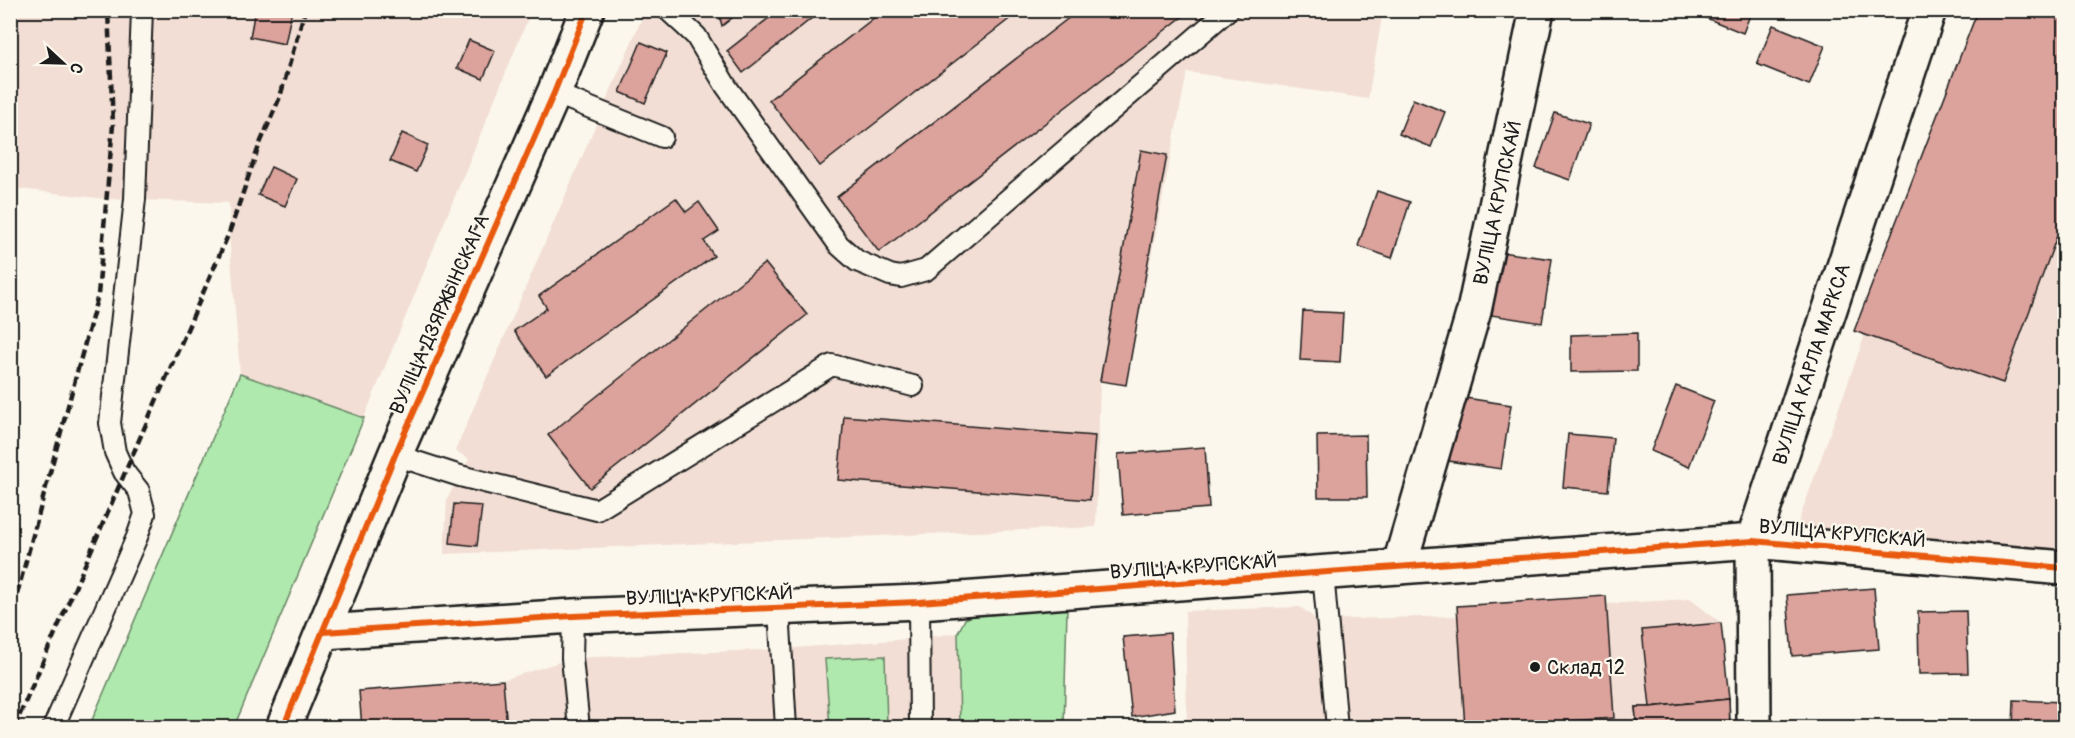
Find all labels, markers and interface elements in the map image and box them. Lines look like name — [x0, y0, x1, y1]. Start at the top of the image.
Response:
north arrow — [33, 33, 93, 93]
text: С — [65, 60, 87, 77]
street label: ВУЛІЦА КРУПСКАЙ — [1468, 119, 1527, 287]
street label: ВУЛІЦА ДЗЯРЖЫНСКАГА — [384, 210, 495, 418]
street label: ВУЛІЦА КАРЛА МАРКСА — [1767, 260, 1856, 468]
street label: ВУЛІЦА КРУПСКАЙ — [1758, 514, 1926, 553]
street label: ВУЛІЦА КРУПСКАЙ — [1109, 548, 1277, 585]
street label: ВУЛІЦА КРУПСКАЙ — [625, 580, 793, 611]
place label: Склад 12 — [1547, 655, 1625, 680]
marker: Склад 12 — [1528, 660, 1542, 674]

